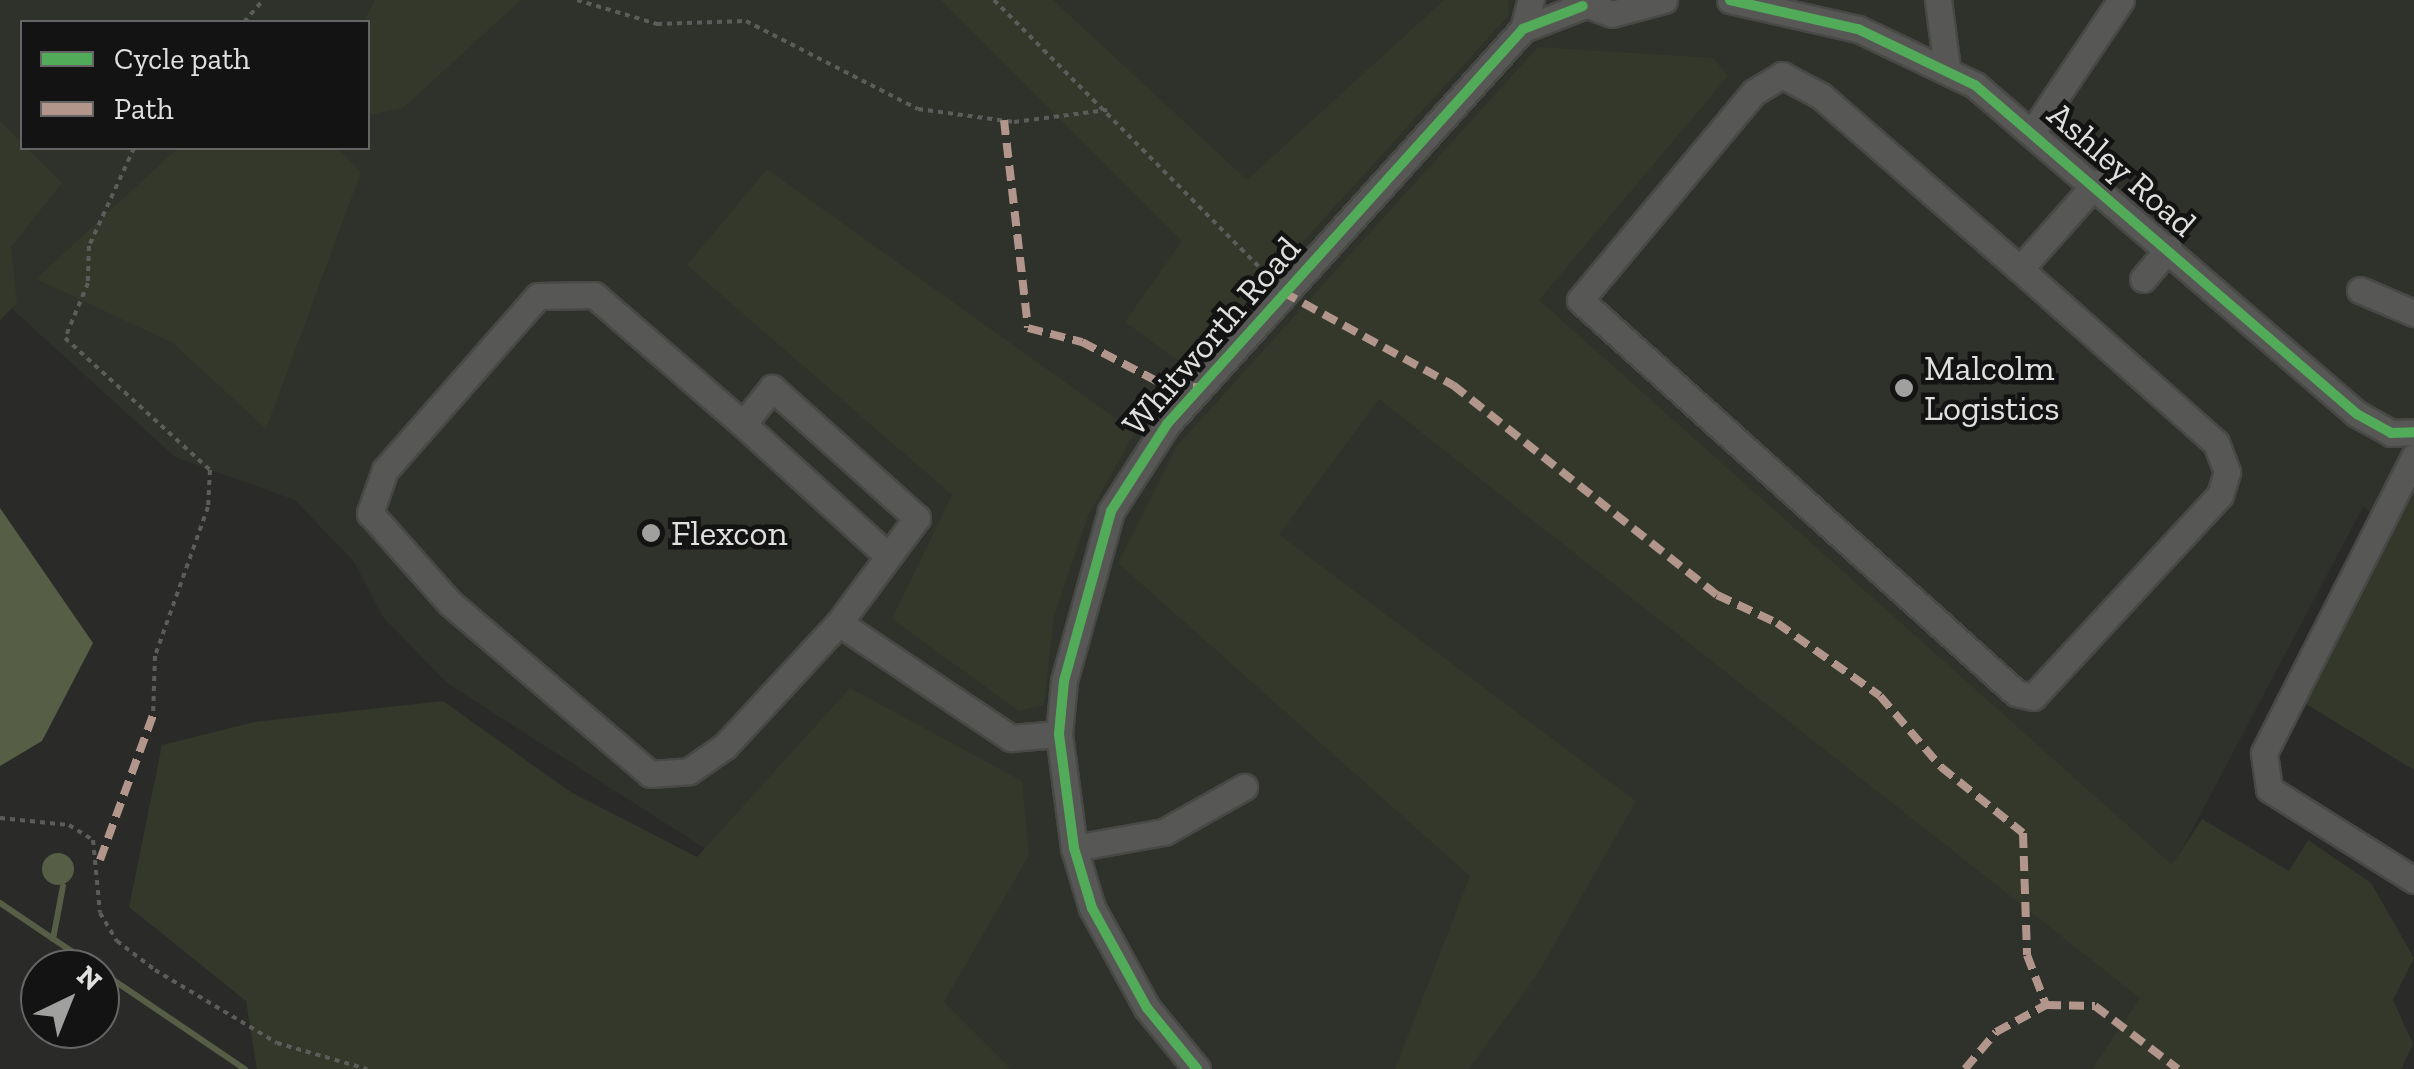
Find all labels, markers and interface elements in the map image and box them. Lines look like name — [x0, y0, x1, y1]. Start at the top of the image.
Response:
legend — [20, 20, 370, 150]
text: Cycle path — [114, 41, 250, 77]
text: Path — [114, 91, 173, 127]
street label: Ashley Road — [2039, 93, 2205, 245]
street label: Whitworth Road — [1113, 228, 1309, 444]
place label: Malcolm Logistics — [1924, 347, 2060, 429]
marker: Malcolm Logistics — [1893, 377, 1915, 399]
place label: Flexcon — [671, 512, 788, 554]
marker: Flexcon — [640, 522, 662, 544]
north arrow — [20, 949, 120, 1049]
text: N — [70, 959, 108, 997]

